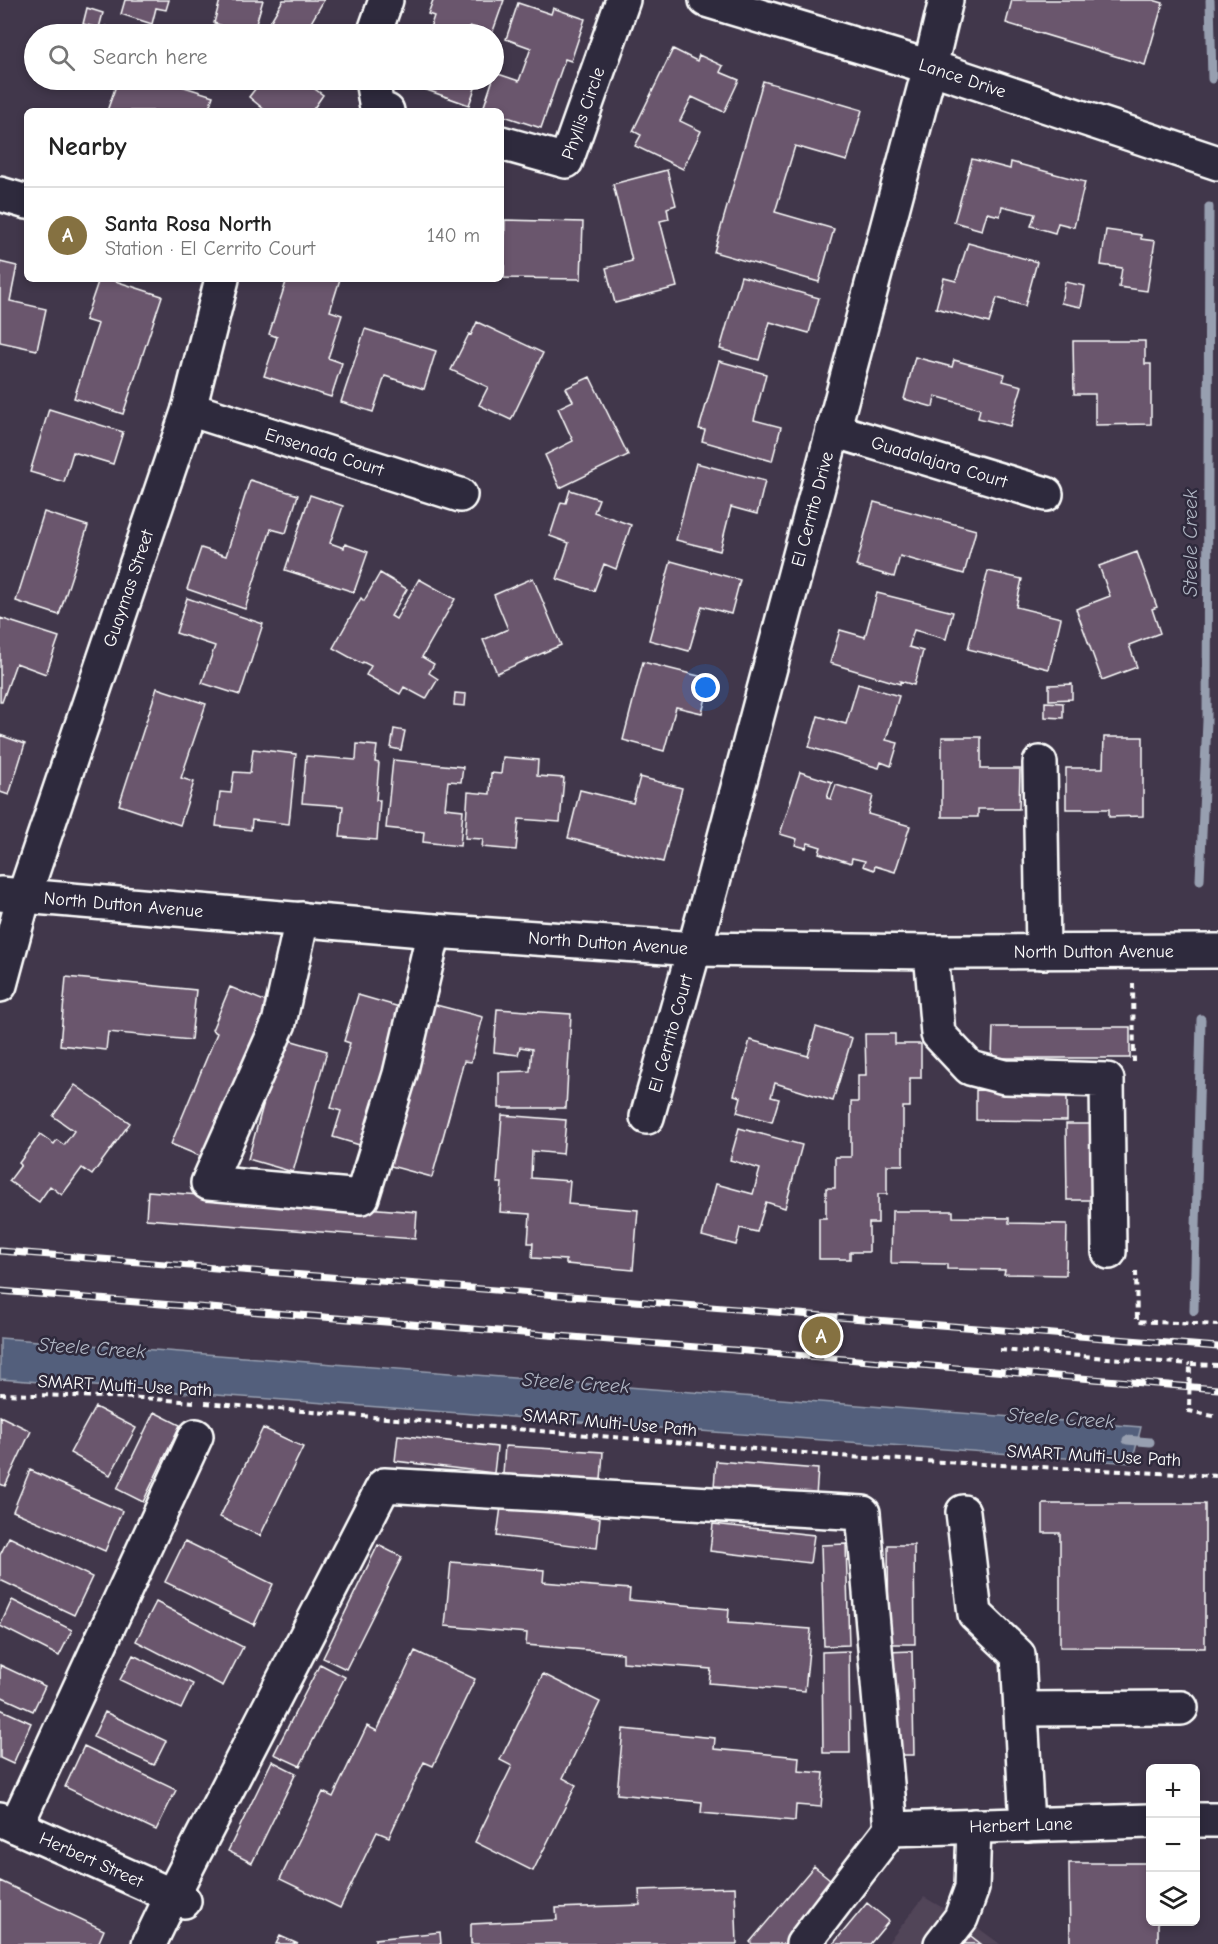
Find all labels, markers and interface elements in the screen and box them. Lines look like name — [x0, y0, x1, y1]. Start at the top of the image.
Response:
search box — [24, 24, 504, 90]
icon: search — [45, 41, 78, 74]
text: Search here — [93, 44, 208, 70]
street label: Lance Drive — [916, 54, 1009, 102]
street label: Phyllis Circle — [557, 64, 609, 162]
text: Nearby — [48, 132, 127, 162]
text: Santa Rosa North — [105, 211, 272, 237]
text: A — [62, 224, 73, 247]
text: 140 m — [427, 224, 480, 247]
text: Station · El Cerrito Court — [105, 237, 315, 260]
street label: Ensenada Court — [262, 423, 387, 481]
street label: Guadalajara Court — [869, 432, 1011, 493]
street label: El Cerrito Drive — [787, 449, 838, 569]
water label: Steele Creek — [1179, 489, 1202, 597]
street label: Guaymas Street — [99, 526, 158, 650]
your location — [691, 673, 720, 702]
street label: North Dutton Avenue — [43, 887, 204, 922]
street label: North Dutton Avenue — [527, 927, 689, 959]
street label: North Dutton Avenue — [1014, 941, 1174, 962]
street label: El Cerrito Court — [644, 971, 697, 1095]
pin: A — [802, 1314, 840, 1358]
water label: Steele Creek — [38, 1333, 147, 1363]
water label: Steele Creek — [522, 1368, 631, 1398]
street label: SMART Multi-Use Path — [37, 1371, 213, 1401]
water label: Steele Creek — [1007, 1403, 1116, 1433]
street label: SMART Multi-Use Path — [522, 1405, 698, 1441]
street label: SMART Multi-Use Path — [1006, 1441, 1182, 1471]
map controls — [1146, 1764, 1200, 1926]
button: + — [1146, 1764, 1200, 1818]
street label: Herbert Lane — [969, 1813, 1073, 1837]
button: − — [1146, 1818, 1200, 1872]
street label: Herbert Street — [36, 1827, 147, 1892]
button: layers — [1146, 1872, 1200, 1926]

